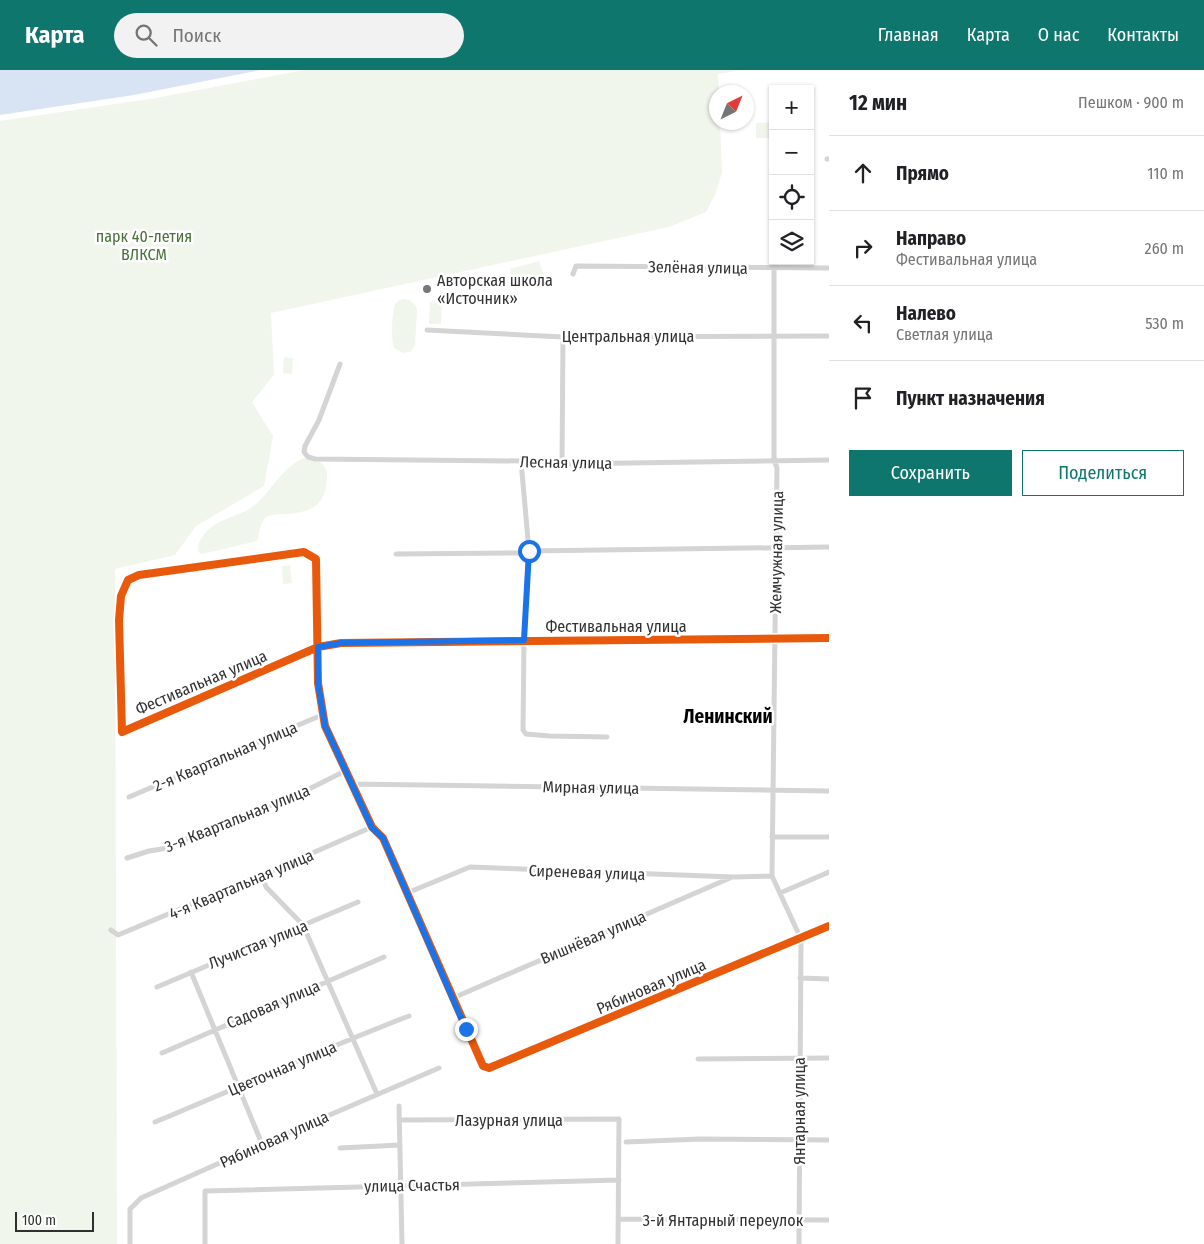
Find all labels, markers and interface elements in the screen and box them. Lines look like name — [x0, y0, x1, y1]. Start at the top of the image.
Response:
search box — [114, 13, 464, 58]
text: Карта — [25, 21, 84, 49]
icon: search — [132, 21, 160, 49]
text: Поиск — [172, 24, 221, 47]
text: Главная — [878, 24, 939, 46]
text: Карта — [967, 24, 1010, 46]
text: О нас — [1038, 24, 1079, 46]
text: Контакты — [1107, 24, 1179, 46]
north arrow — [709, 85, 754, 130]
map controls — [769, 85, 814, 265]
button: + — [769, 85, 814, 130]
text: 12 мин — [849, 90, 907, 116]
text: Пешком · 900 m — [1078, 93, 1184, 112]
button: − — [769, 130, 814, 175]
icon: ahead — [849, 159, 877, 187]
text: Прямо — [896, 162, 949, 185]
text: 110 m — [1147, 164, 1184, 183]
button: locate — [769, 175, 814, 220]
button: layers — [769, 220, 814, 265]
park label: парк 40-летия ВЛКСМ — [96, 227, 192, 264]
text: Направо — [896, 227, 966, 250]
icon: right — [849, 234, 877, 262]
text: 260 m — [1145, 239, 1184, 258]
text: Фестивальная улица — [896, 250, 1037, 269]
street label: Зелёная улица — [648, 257, 748, 278]
place label: Авторская школа «Источник» — [437, 271, 553, 308]
marker: Авторская школа «Источник» — [421, 283, 433, 295]
text: Налево — [896, 302, 956, 325]
icon: left — [849, 309, 877, 337]
text: 530 m — [1145, 314, 1184, 333]
text: Светлая улица — [896, 325, 993, 344]
street label: Центральная улица — [562, 327, 694, 346]
icon: arrive — [849, 384, 877, 412]
text: Пункт назначения — [896, 387, 1045, 410]
button: Сохранить — [849, 450, 1012, 496]
button: Поделиться — [1022, 450, 1184, 496]
street label: Лесная улица — [520, 452, 612, 473]
street label: Жемчужная улица — [766, 490, 787, 613]
route start — [518, 540, 541, 563]
street label: Фестивальная улица — [545, 617, 687, 636]
street label: Фестивальная улица — [133, 646, 270, 719]
district label: Ленинский — [683, 705, 773, 728]
street label: 2-я Квартальная улица — [150, 717, 300, 795]
street label: Мирная улица — [543, 777, 640, 798]
street label: 3-я Квартальная улица — [162, 781, 313, 856]
street label: 4-я Квартальная улица — [166, 845, 316, 924]
street label: Сиреневая улица — [528, 861, 646, 884]
street label: Вишнёвая улица — [538, 907, 649, 968]
street label: Лучистая улица — [206, 916, 311, 973]
street label: Рябиновая улица — [594, 955, 709, 1018]
street label: Садовая улица — [224, 976, 323, 1033]
route end — [455, 1018, 478, 1041]
street label: Цветочная улица — [225, 1037, 339, 1100]
street label: Янтарная улица — [790, 1057, 809, 1165]
street label: Рябиновая улица — [217, 1107, 332, 1172]
street label: Лазурная улица — [455, 1111, 563, 1130]
street label: улица Счастья — [364, 1175, 460, 1196]
scale bar — [15, 1209, 94, 1232]
street label: 3-й Янтарный переулок — [643, 1211, 804, 1230]
text: 100 m — [22, 1212, 56, 1229]

